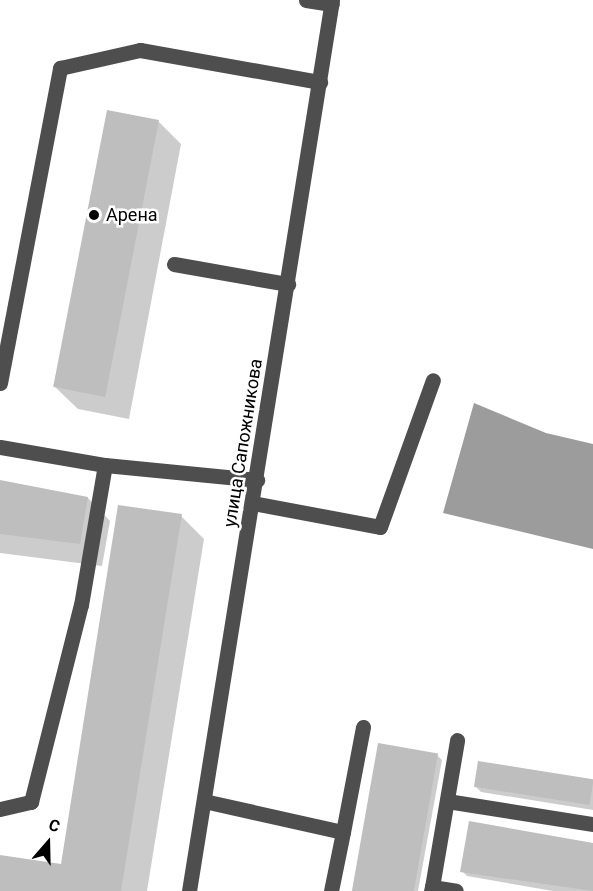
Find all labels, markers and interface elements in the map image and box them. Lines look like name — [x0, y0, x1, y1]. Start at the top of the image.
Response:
place label: Арена — [106, 204, 158, 226]
marker: Арена — [87, 208, 101, 222]
street label: улица Сапожникова — [219, 357, 267, 529]
north arrow — [18, 813, 78, 873]
text: С — [46, 815, 62, 836]

